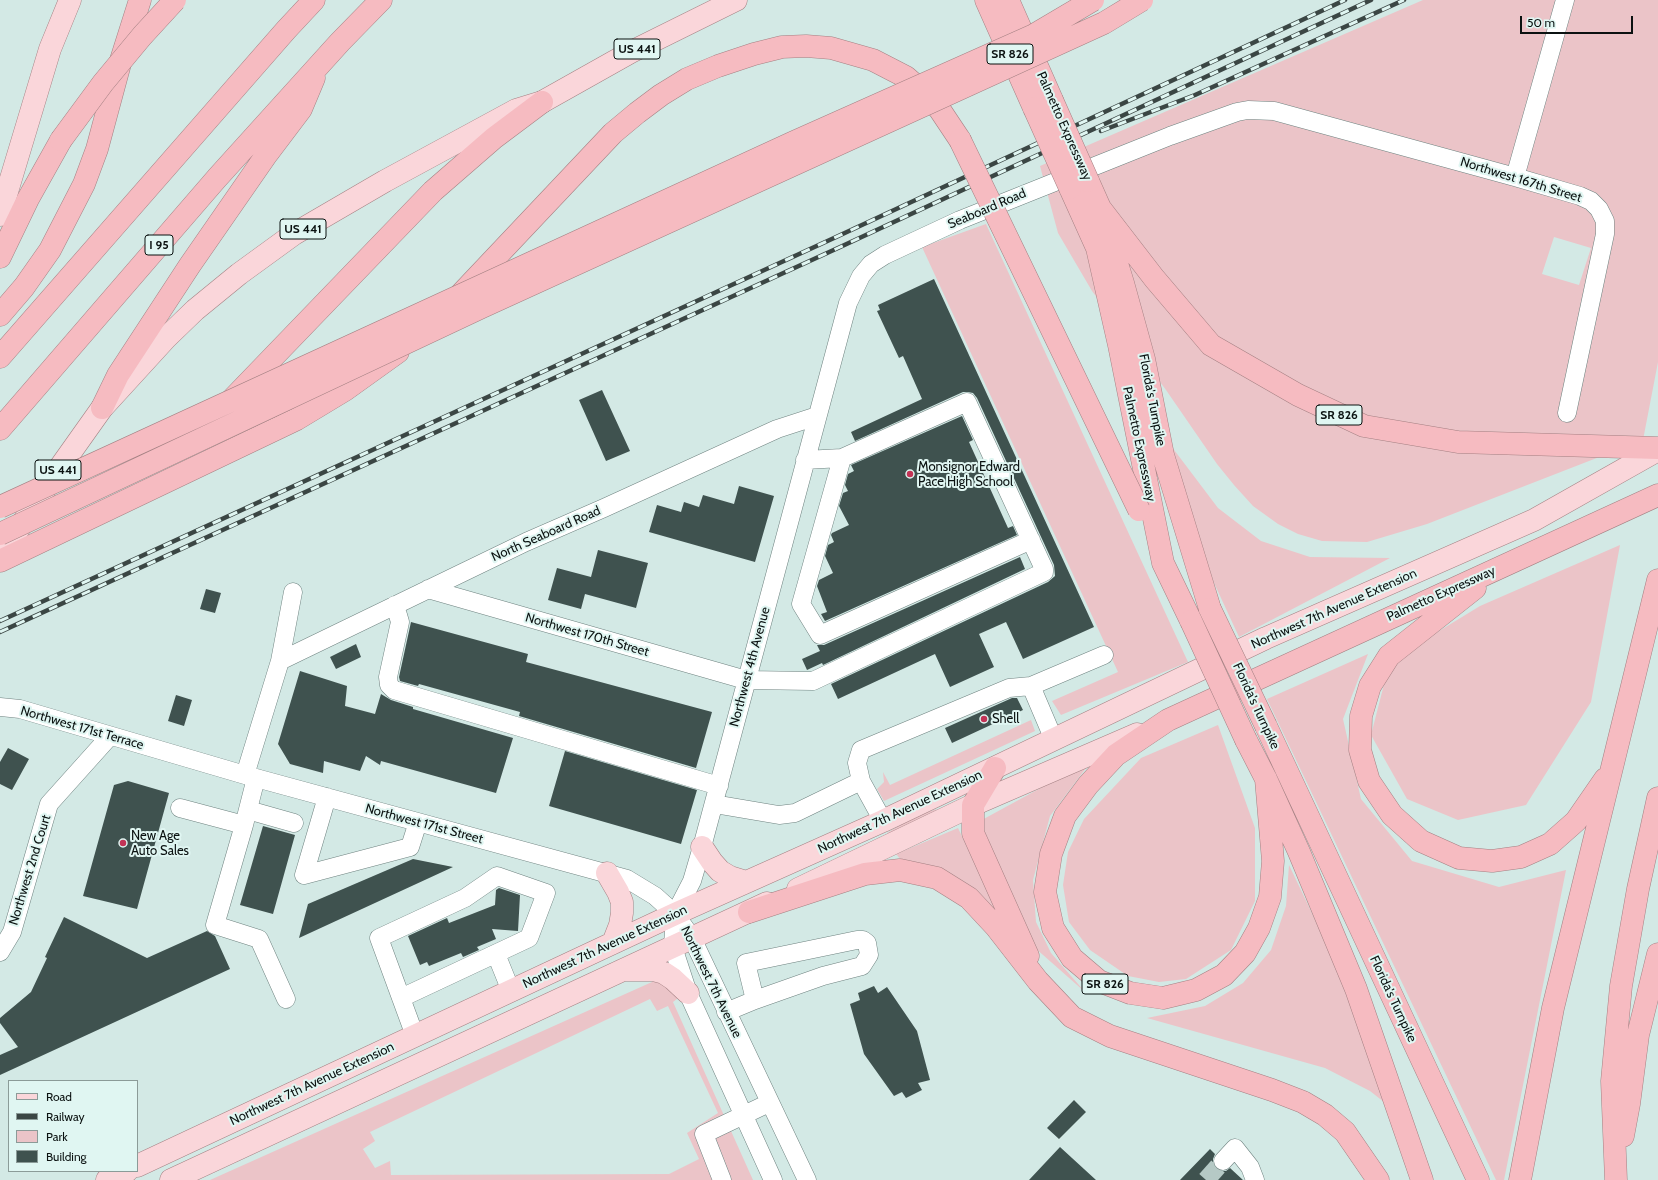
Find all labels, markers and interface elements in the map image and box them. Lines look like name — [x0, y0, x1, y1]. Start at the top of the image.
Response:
scale bar — [1522, 8, 1635, 34]
text: 50 m — [1527, 15, 1555, 30]
road number: US 441 — [614, 39, 660, 59]
road number: SR 826 — [987, 44, 1033, 64]
street label: Palmetto Expressway — [1033, 69, 1095, 183]
street label: Northwest 167th Street — [1458, 154, 1584, 206]
street label: Seaboard Road — [946, 186, 1028, 232]
road number: US 441 — [280, 219, 326, 239]
road number: I 95 — [145, 235, 173, 255]
street label: Florida's Turnpike — [1135, 353, 1169, 447]
street label: Palmetto Expressway — [1119, 385, 1159, 503]
road number: SR 826 — [1316, 405, 1362, 425]
place label: Monsignor Edward Pace High School — [918, 459, 1020, 490]
road number: US 441 — [35, 460, 81, 480]
marker: Monsignor Edward Pace High School — [905, 469, 915, 479]
street label: North Seaboard Road — [489, 503, 603, 565]
street label: Palmetto Expressway — [1384, 563, 1498, 625]
street label: Northwest 7th Avenue Extension — [1249, 565, 1419, 653]
street label: Northwest 4th Avenue — [727, 605, 773, 729]
street label: Northwest 170th Street — [523, 610, 651, 660]
street label: Florida's Turnpike — [1229, 660, 1283, 752]
street label: Northwest 171st Terrace — [19, 703, 145, 753]
place label: Shell — [992, 711, 1019, 727]
marker: Shell — [979, 714, 989, 724]
street label: Northwest 7th Avenue Extension — [815, 767, 985, 857]
street label: Northwest 171st Street — [363, 801, 485, 847]
street label: Northwest 2nd Court — [6, 813, 54, 927]
place label: New Age Auto Sales — [131, 828, 189, 859]
marker: New Age Auto Sales — [118, 838, 128, 848]
street label: Northwest 7th Avenue Extension — [520, 902, 690, 992]
street label: Northwest 7th Avenue — [677, 924, 745, 1040]
street label: Florida's Turnpike — [1366, 953, 1420, 1045]
road number: SR 826 — [1082, 974, 1128, 994]
street label: Northwest 7th Avenue Extension — [227, 1039, 397, 1129]
legend — [8, 1080, 138, 1172]
text: Road — [46, 1089, 72, 1104]
text: Railway — [46, 1109, 84, 1124]
text: Park — [46, 1129, 68, 1144]
text: Building — [46, 1149, 87, 1164]

